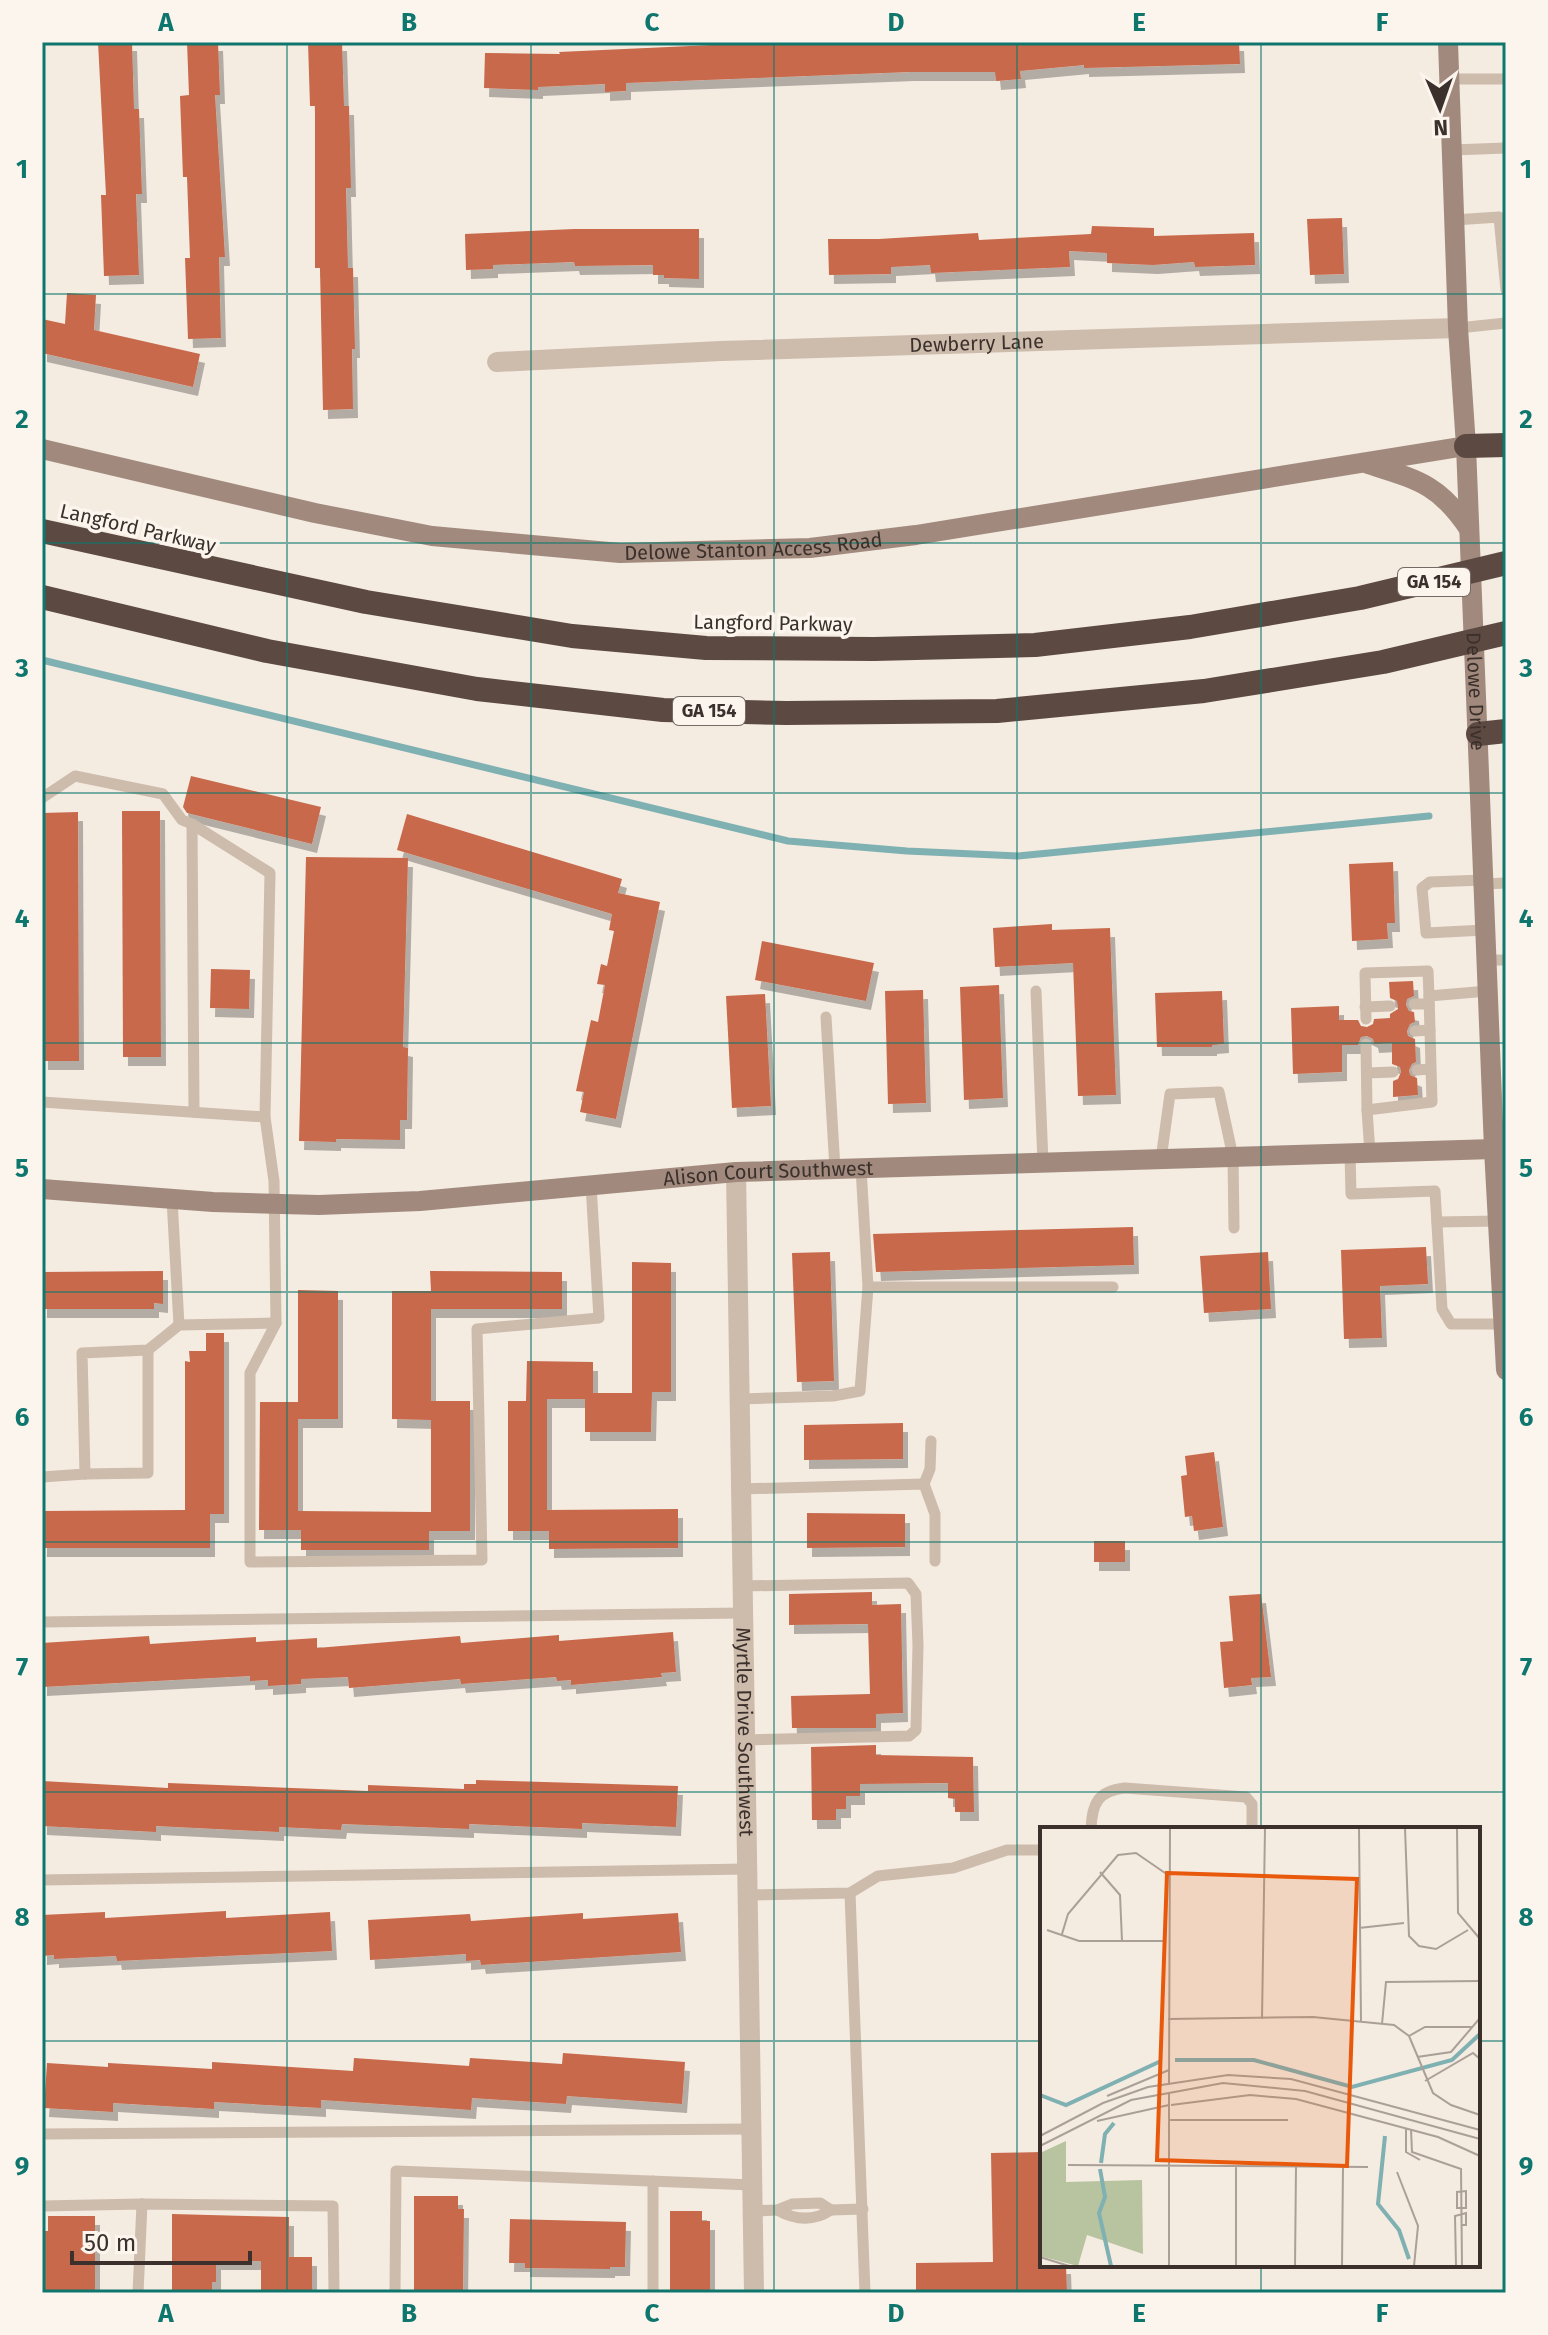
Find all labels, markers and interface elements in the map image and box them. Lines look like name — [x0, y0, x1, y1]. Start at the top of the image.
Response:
text: A — [157, 7, 174, 38]
text: B — [401, 7, 417, 38]
text: C — [645, 7, 660, 38]
text: D — [888, 7, 905, 38]
text: E — [1132, 7, 1146, 38]
text: F — [1376, 7, 1389, 38]
north arrow — [1400, 68, 1480, 148]
text: N — [1433, 114, 1448, 141]
text: 1 — [16, 154, 28, 185]
text: 1 — [1520, 154, 1532, 185]
street label: Dewberry Lane — [909, 329, 1044, 357]
text: 2 — [15, 404, 29, 435]
text: 2 — [1519, 404, 1533, 435]
street label: Langford Parkway — [58, 498, 218, 558]
street label: Delowe Stanton Access Road — [624, 527, 884, 565]
road number: GA 154 — [1398, 568, 1470, 596]
street label: Langford Parkway — [693, 610, 853, 636]
street label: Delowe Drive — [1461, 632, 1490, 751]
text: 3 — [14, 653, 29, 684]
text: 3 — [1518, 653, 1533, 684]
road number: GA 154 — [673, 697, 745, 725]
text: 4 — [15, 903, 30, 934]
text: 4 — [1519, 903, 1534, 934]
text: 5 — [15, 1153, 29, 1184]
text: 5 — [1519, 1153, 1533, 1184]
street label: Alison Court Southwest — [662, 1156, 874, 1191]
text: 6 — [15, 1402, 30, 1433]
text: 6 — [1519, 1402, 1534, 1433]
street label: Myrtle Drive Southwest — [731, 1627, 759, 1838]
text: 7 — [16, 1652, 28, 1683]
text: 7 — [1520, 1652, 1532, 1683]
inset map — [1040, 1827, 1480, 2267]
text: 8 — [14, 1902, 30, 1933]
text: 8 — [1518, 1902, 1534, 1933]
text: 9 — [15, 2151, 29, 2182]
text: 9 — [1519, 2151, 1533, 2182]
scale bar — [72, 2215, 250, 2265]
text: 50 m — [84, 2229, 136, 2257]
text: A — [157, 2298, 174, 2329]
text: B — [401, 2298, 417, 2329]
text: C — [645, 2298, 660, 2329]
text: D — [888, 2298, 905, 2329]
text: E — [1132, 2298, 1146, 2329]
text: F — [1376, 2298, 1389, 2329]

